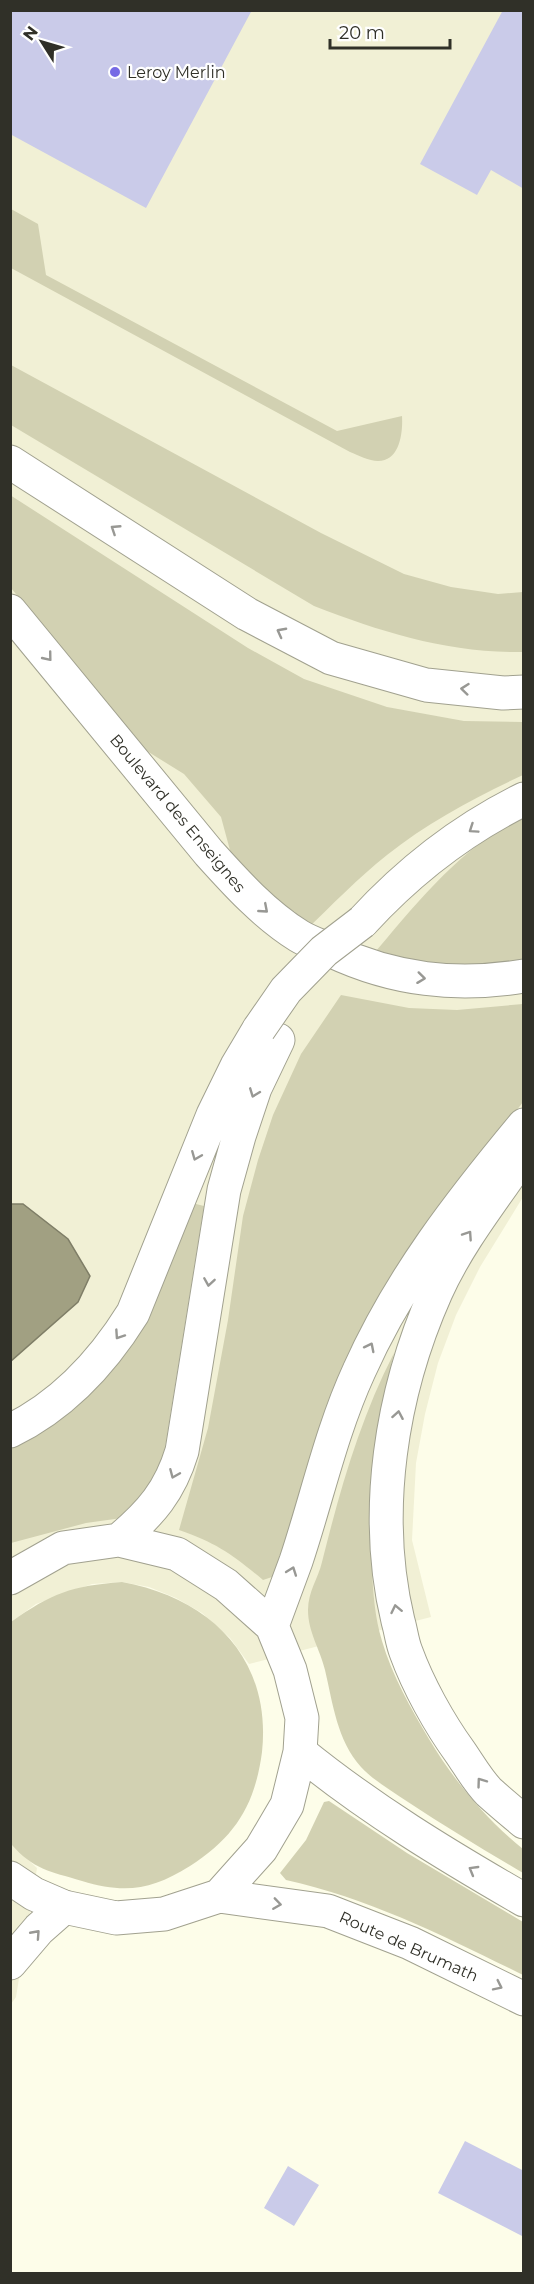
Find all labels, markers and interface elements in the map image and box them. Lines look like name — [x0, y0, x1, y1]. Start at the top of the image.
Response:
north arrow — [12, 12, 72, 72]
scale bar — [330, 12, 450, 50]
text: N — [19, 22, 42, 44]
text: 20 m — [339, 22, 385, 44]
place label: Leroy Merlin — [127, 63, 226, 82]
marker: Leroy Merlin — [108, 65, 122, 79]
one-way arrow — [111, 525, 122, 536]
one-way arrow — [276, 628, 287, 639]
one-way arrow — [40, 650, 51, 661]
one-way arrow — [461, 683, 470, 696]
street label: Boulevard des Enseignes — [106, 730, 250, 896]
one-way arrow — [469, 822, 480, 833]
one-way arrow — [257, 902, 268, 913]
one-way arrow — [416, 971, 425, 984]
one-way arrow — [249, 1087, 261, 1098]
one-way arrow — [191, 1150, 203, 1161]
one-way arrow — [461, 1231, 472, 1242]
one-way arrow — [203, 1278, 215, 1287]
one-way arrow — [115, 1329, 127, 1339]
one-way arrow — [363, 1343, 374, 1354]
one-way arrow — [391, 1411, 404, 1421]
one-way arrow — [169, 1468, 181, 1479]
one-way arrow — [285, 1566, 297, 1577]
one-way arrow — [390, 1604, 403, 1614]
one-way arrow — [477, 1777, 488, 1788]
one-way arrow — [469, 1866, 479, 1877]
one-way arrow — [273, 1897, 282, 1910]
street label: Route de Brumath — [336, 1907, 481, 1986]
one-way arrow — [29, 1930, 40, 1940]
one-way arrow — [491, 1979, 502, 1990]

